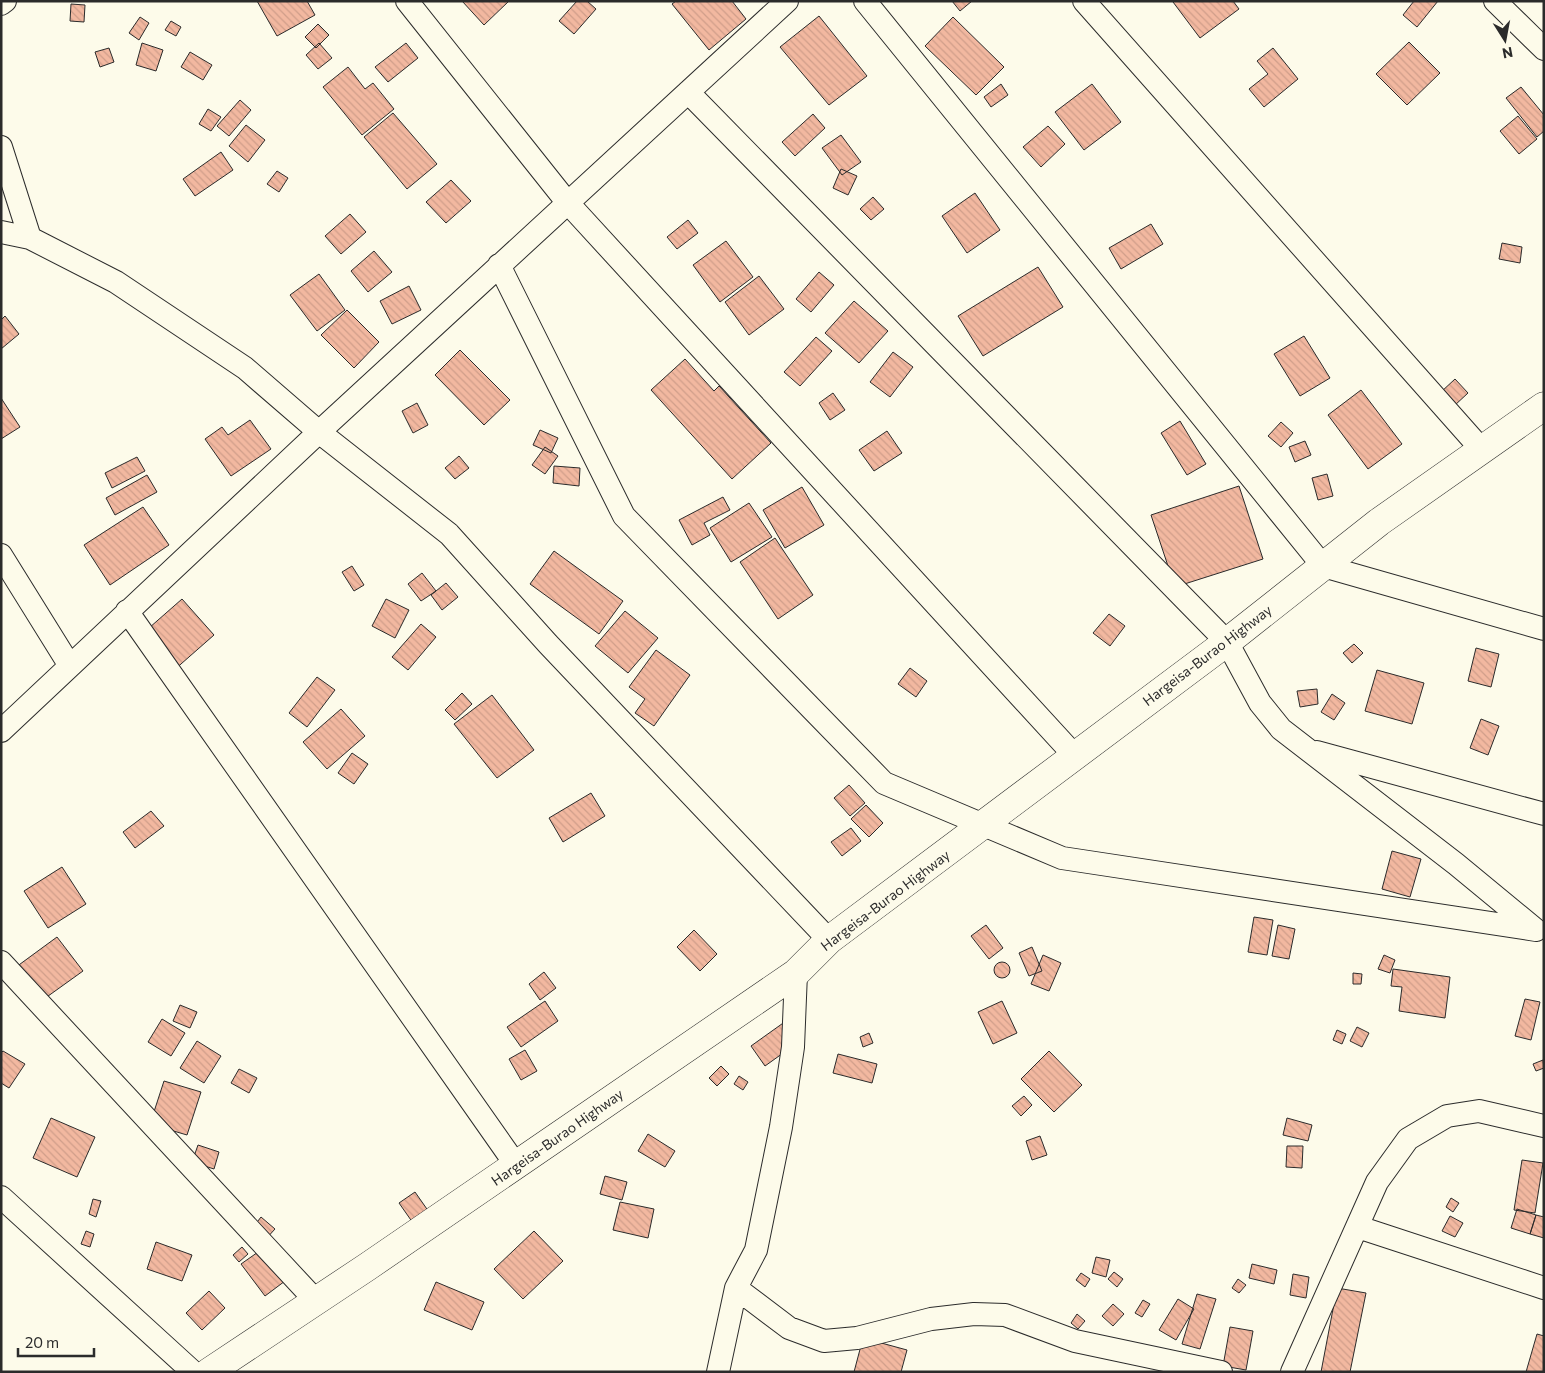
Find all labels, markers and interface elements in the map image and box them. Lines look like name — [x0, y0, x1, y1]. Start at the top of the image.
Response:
north arrow — [1480, 15, 1530, 65]
text: N — [1501, 44, 1514, 63]
street label: Hargeisa-Burao Highway — [1139, 601, 1275, 709]
street label: Hargeisa-Burao Highway — [817, 846, 953, 954]
street label: Hargeisa-Burao Highway — [488, 1085, 626, 1189]
scale bar — [18, 1326, 94, 1358]
text: 20 m — [25, 1333, 59, 1351]

